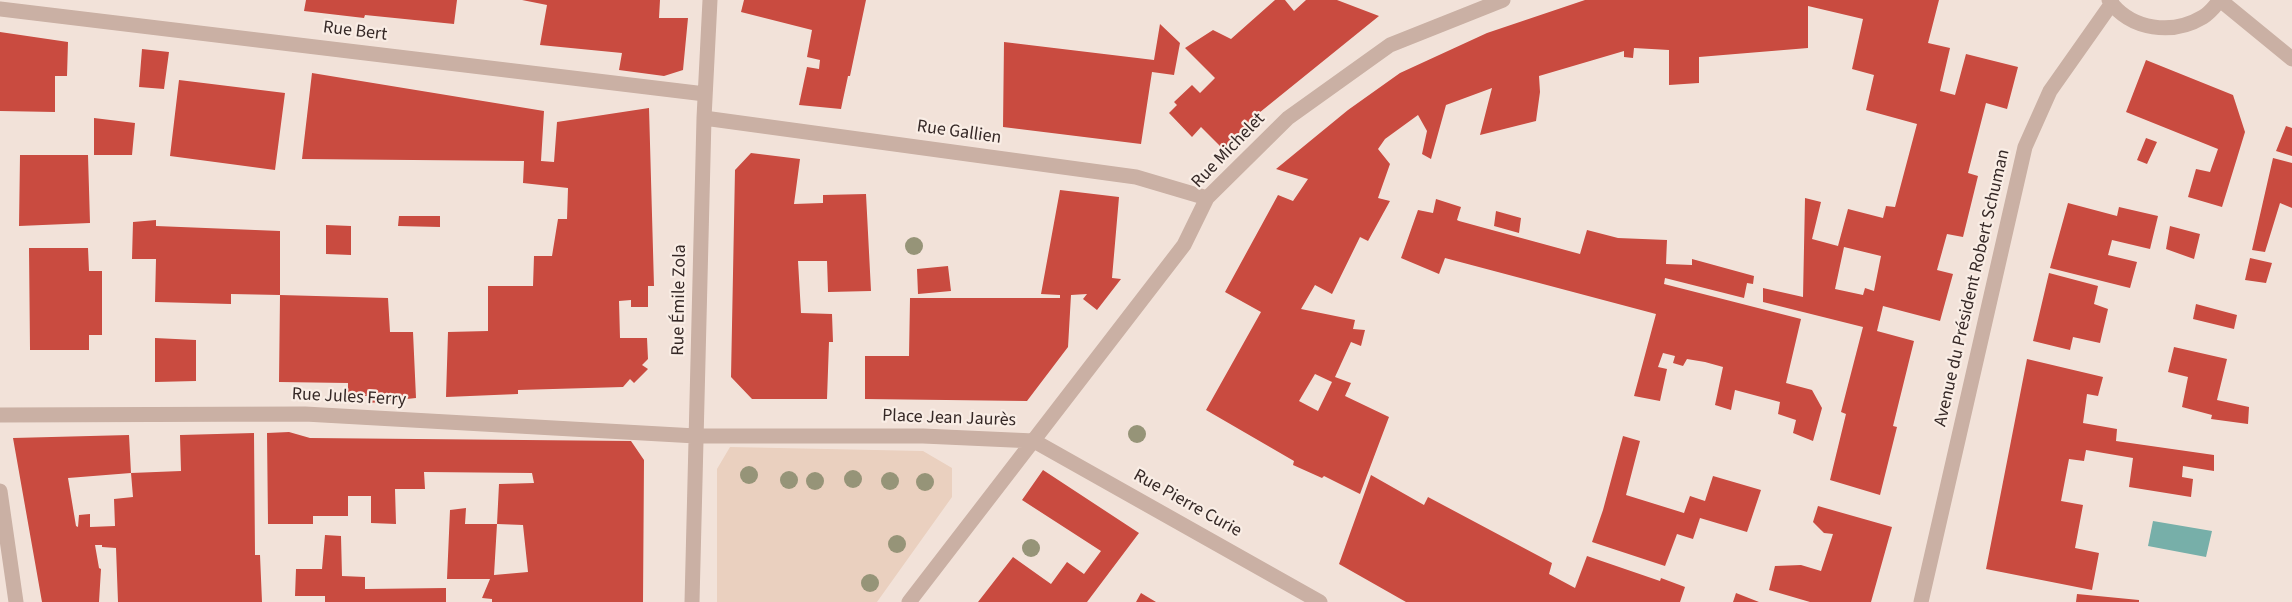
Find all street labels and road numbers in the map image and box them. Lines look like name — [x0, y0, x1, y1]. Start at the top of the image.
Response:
street label: Rue Bert — [322, 17, 388, 47]
street label: Rue Michelet — [1188, 109, 1270, 193]
street label: Rue Gallien — [915, 116, 1003, 150]
street label: Avenue du Président Robert Schuman — [1931, 147, 2015, 429]
street label: Rue Émile Zola — [668, 244, 692, 356]
street label: Rue Jules Ferry — [291, 384, 407, 412]
street label: Place Jean Jaurès — [882, 406, 1016, 432]
street label: Rue Pierre Curie — [1129, 465, 1245, 543]

